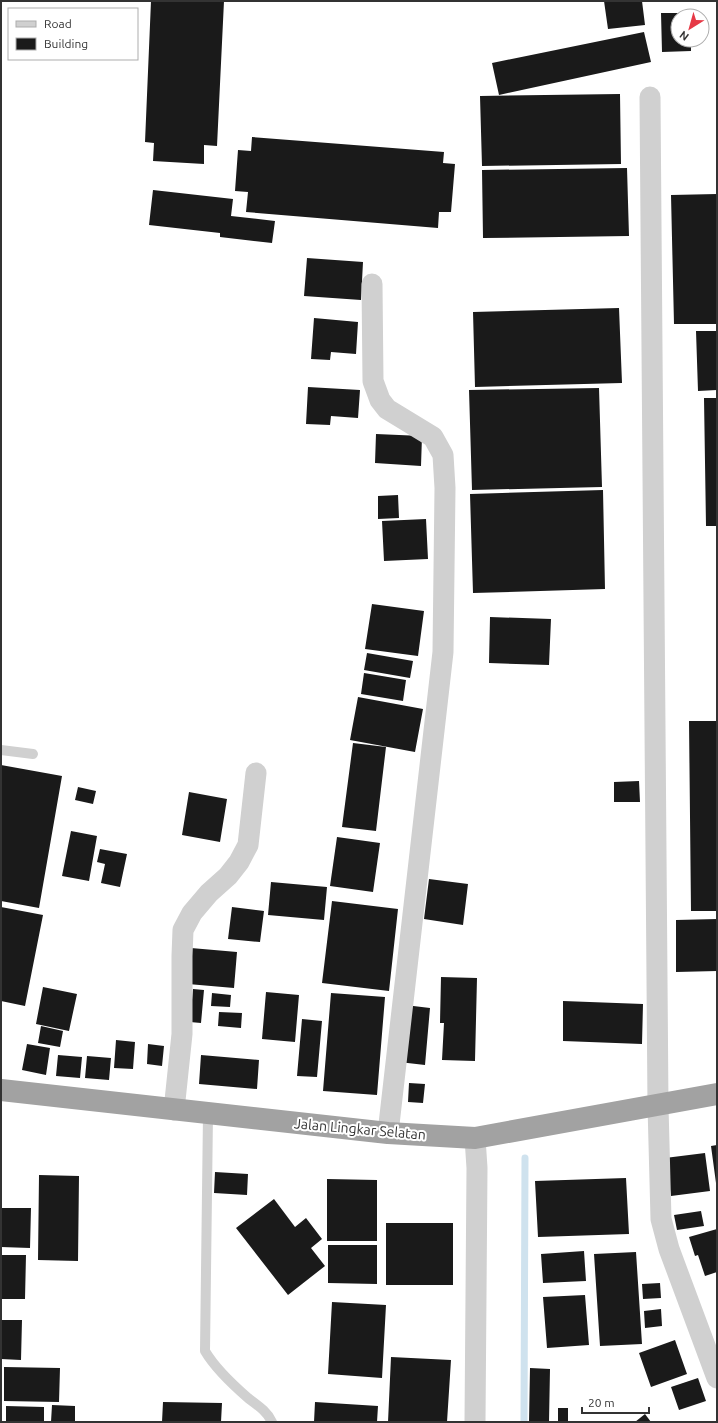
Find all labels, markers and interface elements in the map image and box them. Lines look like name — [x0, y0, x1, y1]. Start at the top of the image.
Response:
legend — [8, 8, 138, 60]
north arrow — [670, 8, 710, 48]
text: Road — [44, 17, 72, 30]
text: N — [677, 29, 691, 43]
text: Building — [44, 37, 88, 50]
street label: Jalan Lingkar Selatan — [293, 1115, 427, 1143]
scale bar — [582, 1389, 649, 1415]
text: 20 m — [588, 1396, 615, 1409]

